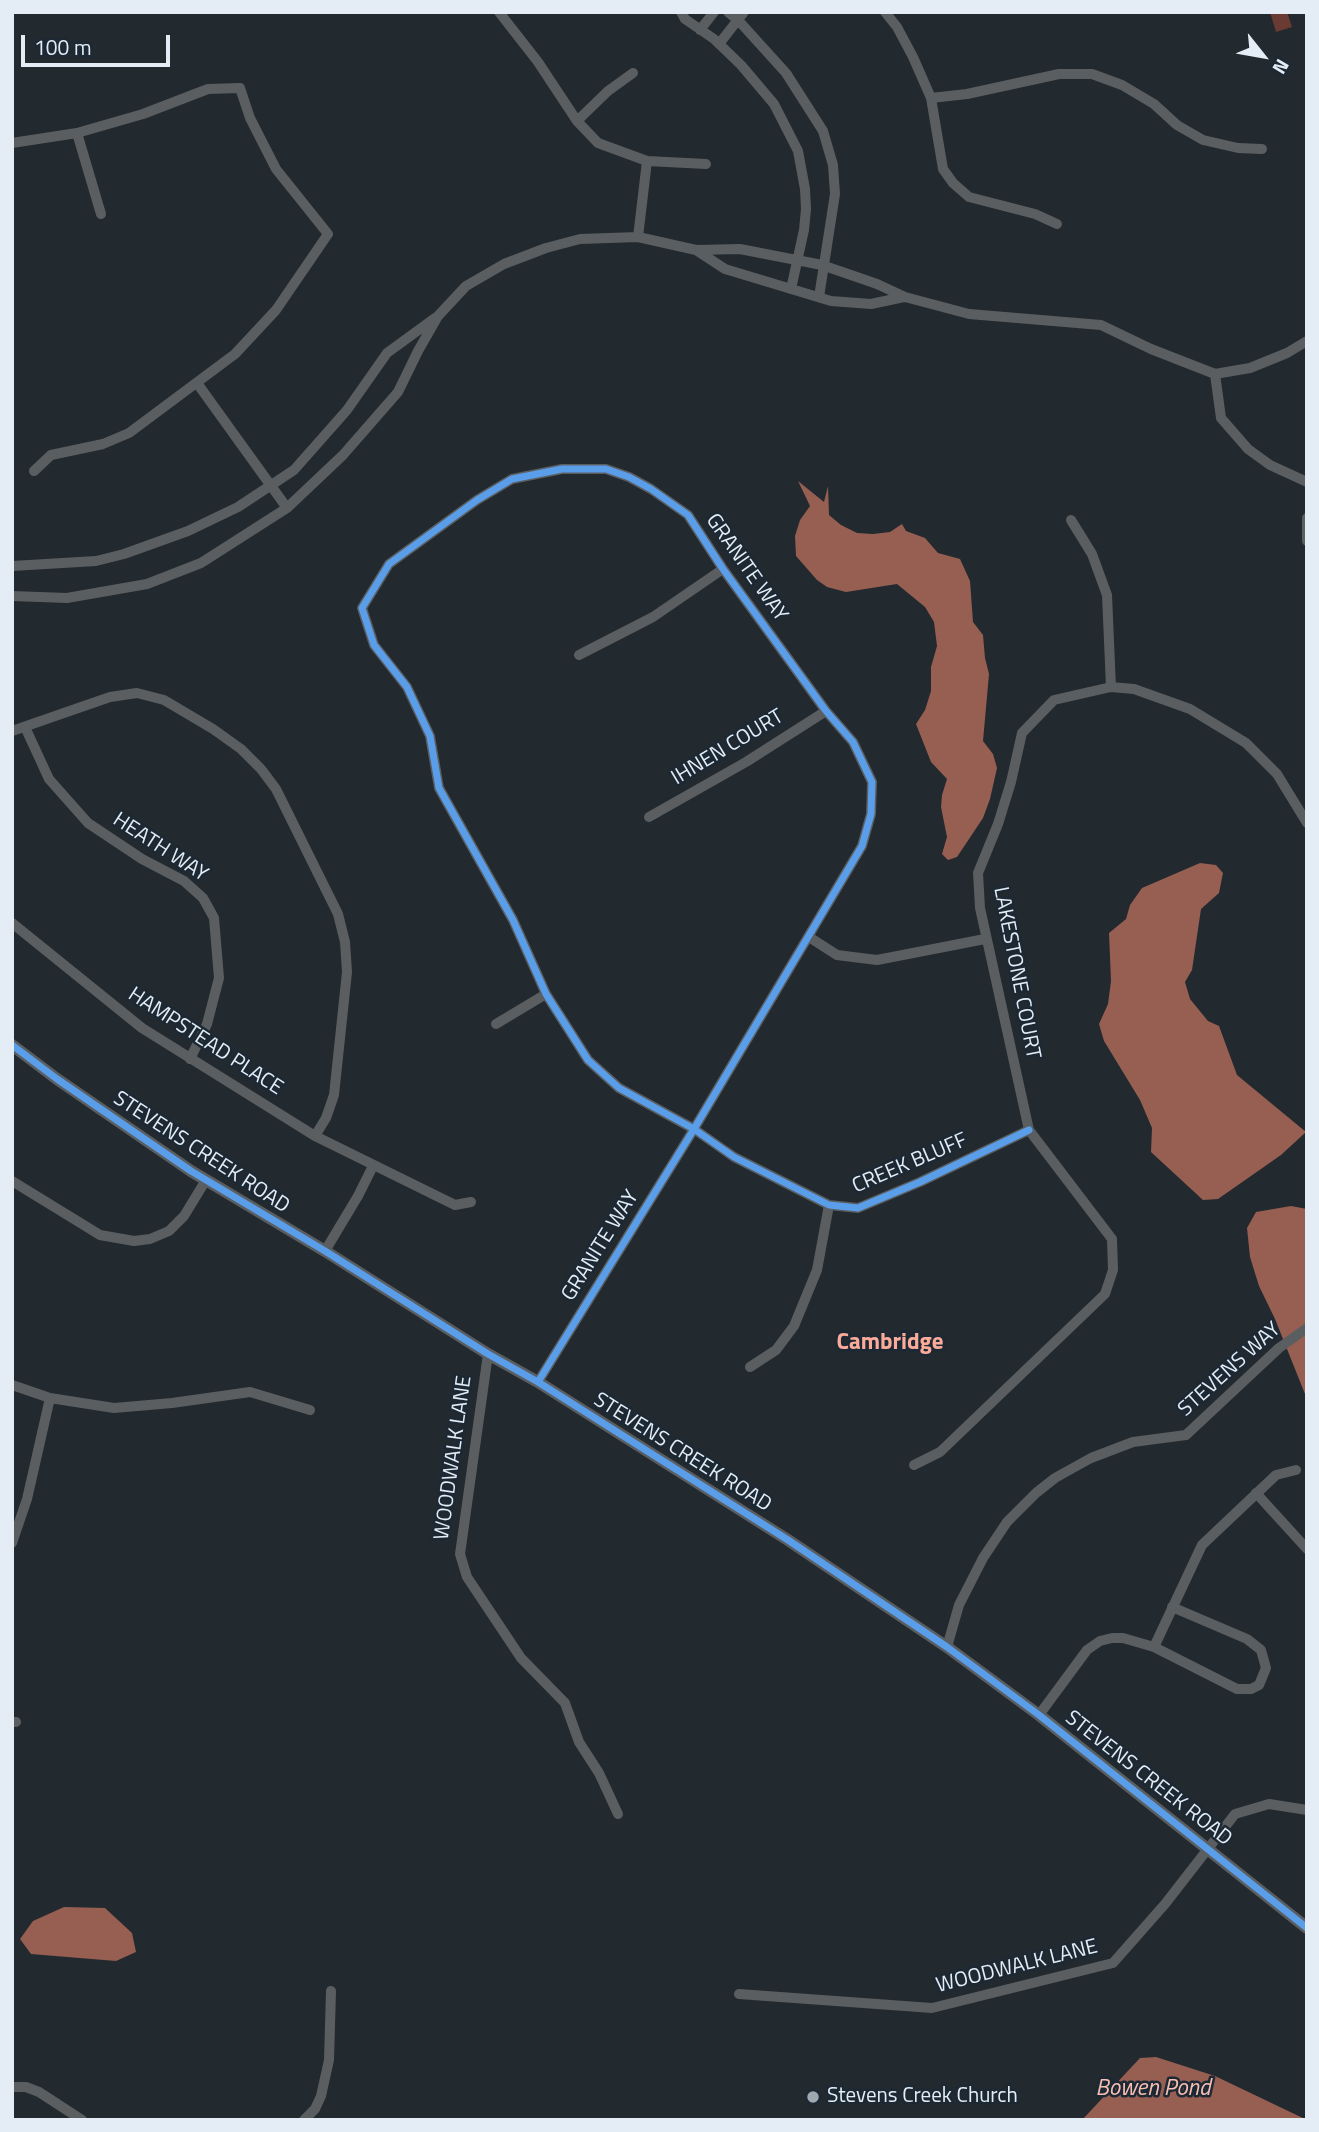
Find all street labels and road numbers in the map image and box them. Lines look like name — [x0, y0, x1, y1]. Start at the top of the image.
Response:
street label: GRANITE WAY — [700, 509, 792, 627]
street label: IHNEN COURT — [667, 705, 789, 791]
street label: HEATH WAY — [108, 808, 212, 888]
street label: LAKESTONE COURT — [987, 885, 1045, 1061]
street label: HAMPSTEAD PLACE — [123, 983, 287, 1101]
street label: STEVENS CREEK ROAD — [108, 1087, 294, 1219]
street label: CREEK BLUFF — [849, 1128, 971, 1200]
street label: GRANITE WAY — [557, 1186, 645, 1306]
street label: STEVENS WAY — [1174, 1317, 1286, 1423]
street label: WOODWALK LANE — [430, 1374, 478, 1542]
street label: STEVENS CREEK ROAD — [588, 1388, 776, 1518]
street label: STEVENS CREEK ROAD — [1060, 1706, 1236, 1852]
street label: WOODWALK LANE — [934, 1935, 1100, 1999]

